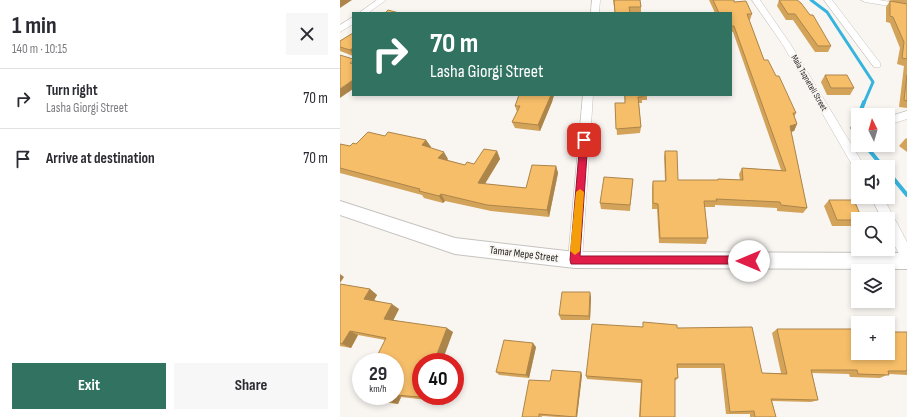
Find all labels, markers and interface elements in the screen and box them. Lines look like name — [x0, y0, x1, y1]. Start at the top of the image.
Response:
text: 1 min — [12, 11, 57, 40]
button: close — [286, 13, 328, 55]
text: 70 m — [430, 27, 478, 60]
icon: right — [364, 28, 416, 80]
text: 140 m · 10:15 — [12, 41, 67, 57]
street label: Maia Tsqneteli Street — [788, 53, 830, 113]
text: Lasha Giorgi Street — [430, 61, 543, 82]
text: Turn right — [46, 81, 98, 100]
icon: right — [12, 88, 34, 110]
text: 70 m — [303, 89, 328, 108]
text: Lasha Giorgi Street — [46, 100, 128, 116]
north arrow — [851, 108, 895, 152]
map controls — [851, 108, 895, 360]
pin — [567, 123, 601, 157]
icon: arrive — [573, 129, 595, 151]
icon: arrive — [12, 148, 34, 170]
text: Arrive at destination — [46, 149, 155, 168]
text: 70 m — [303, 149, 328, 168]
button: sound — [851, 160, 895, 204]
button: search — [851, 212, 895, 256]
position arrow — [728, 240, 770, 282]
street label: Tamar Mepe Street — [489, 243, 560, 265]
button: layers — [851, 264, 895, 308]
button: + — [851, 316, 895, 360]
speed limit sign: 40 — [412, 353, 464, 405]
text: 29 — [369, 362, 387, 386]
button: Exit — [12, 363, 166, 409]
button: Share — [174, 363, 328, 409]
text: km/h — [369, 383, 387, 395]

